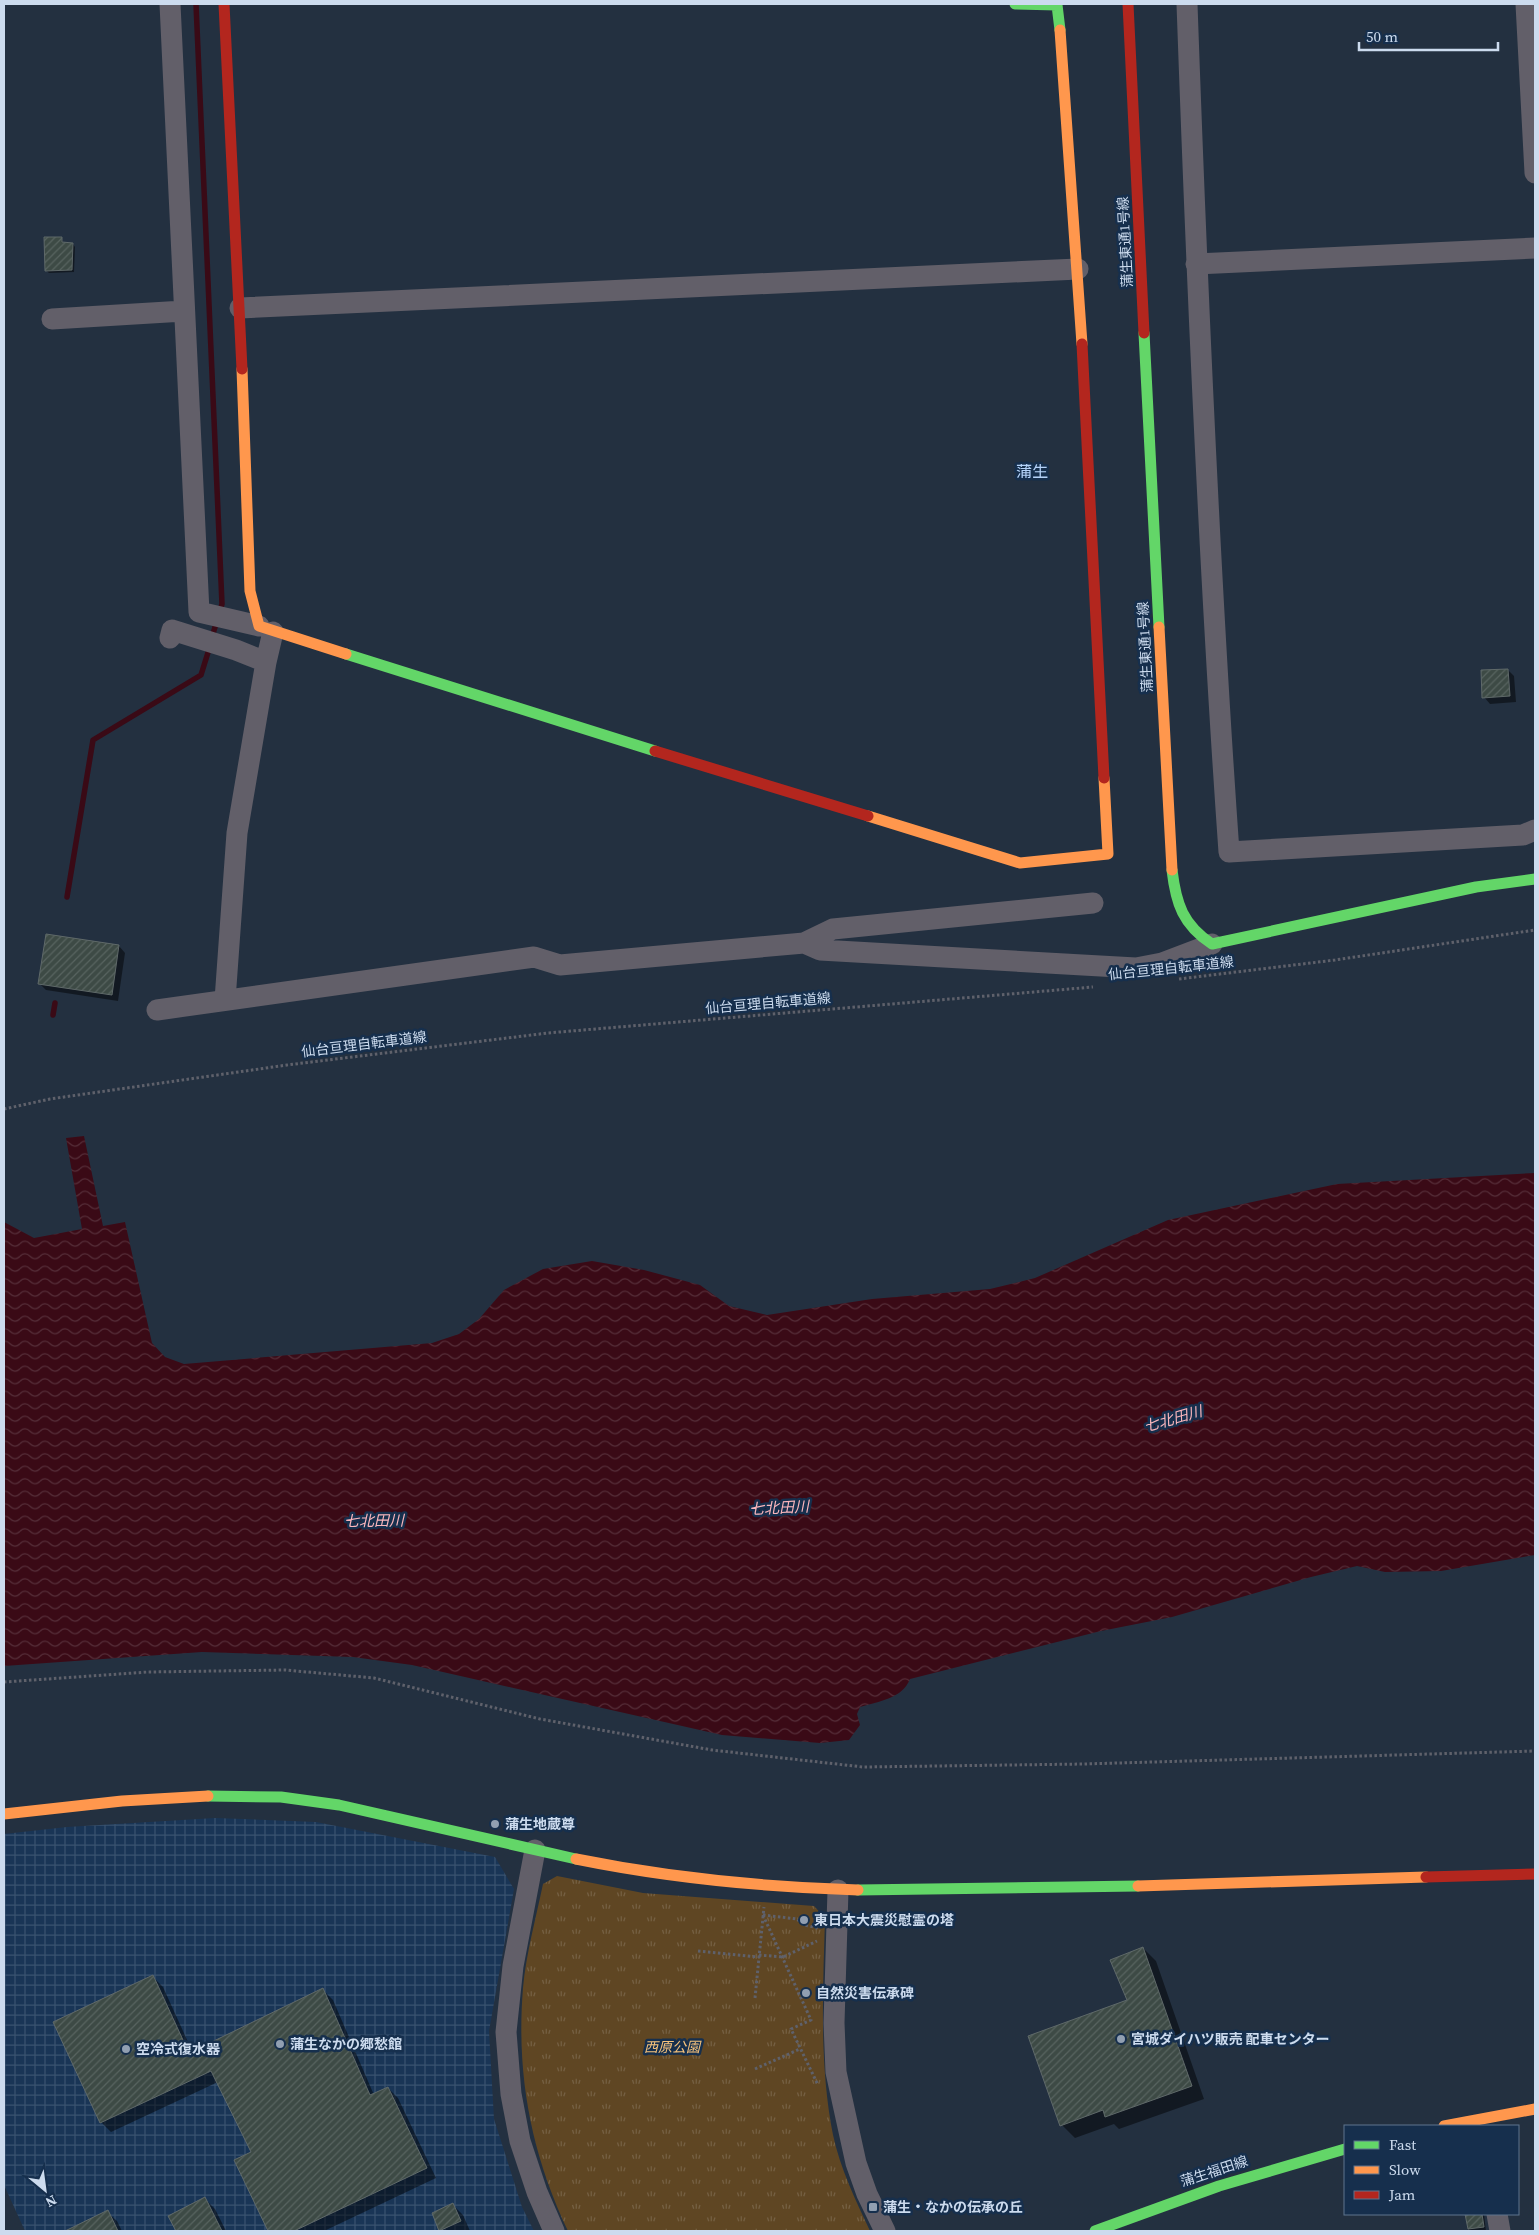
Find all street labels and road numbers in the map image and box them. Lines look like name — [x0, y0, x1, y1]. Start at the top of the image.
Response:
street label: 蒲生東通1号線 — [1113, 196, 1137, 288]
street label: 蒲生東通1号線 — [1133, 601, 1157, 693]
street label: 仙台亘理自転車道線 — [1107, 951, 1235, 985]
street label: 仙台亘理自転車道線 — [704, 988, 832, 1018]
street label: 仙台亘理自転車道線 — [300, 1026, 428, 1062]
street label: 蒲生福田線 — [1178, 2151, 1250, 2191]

